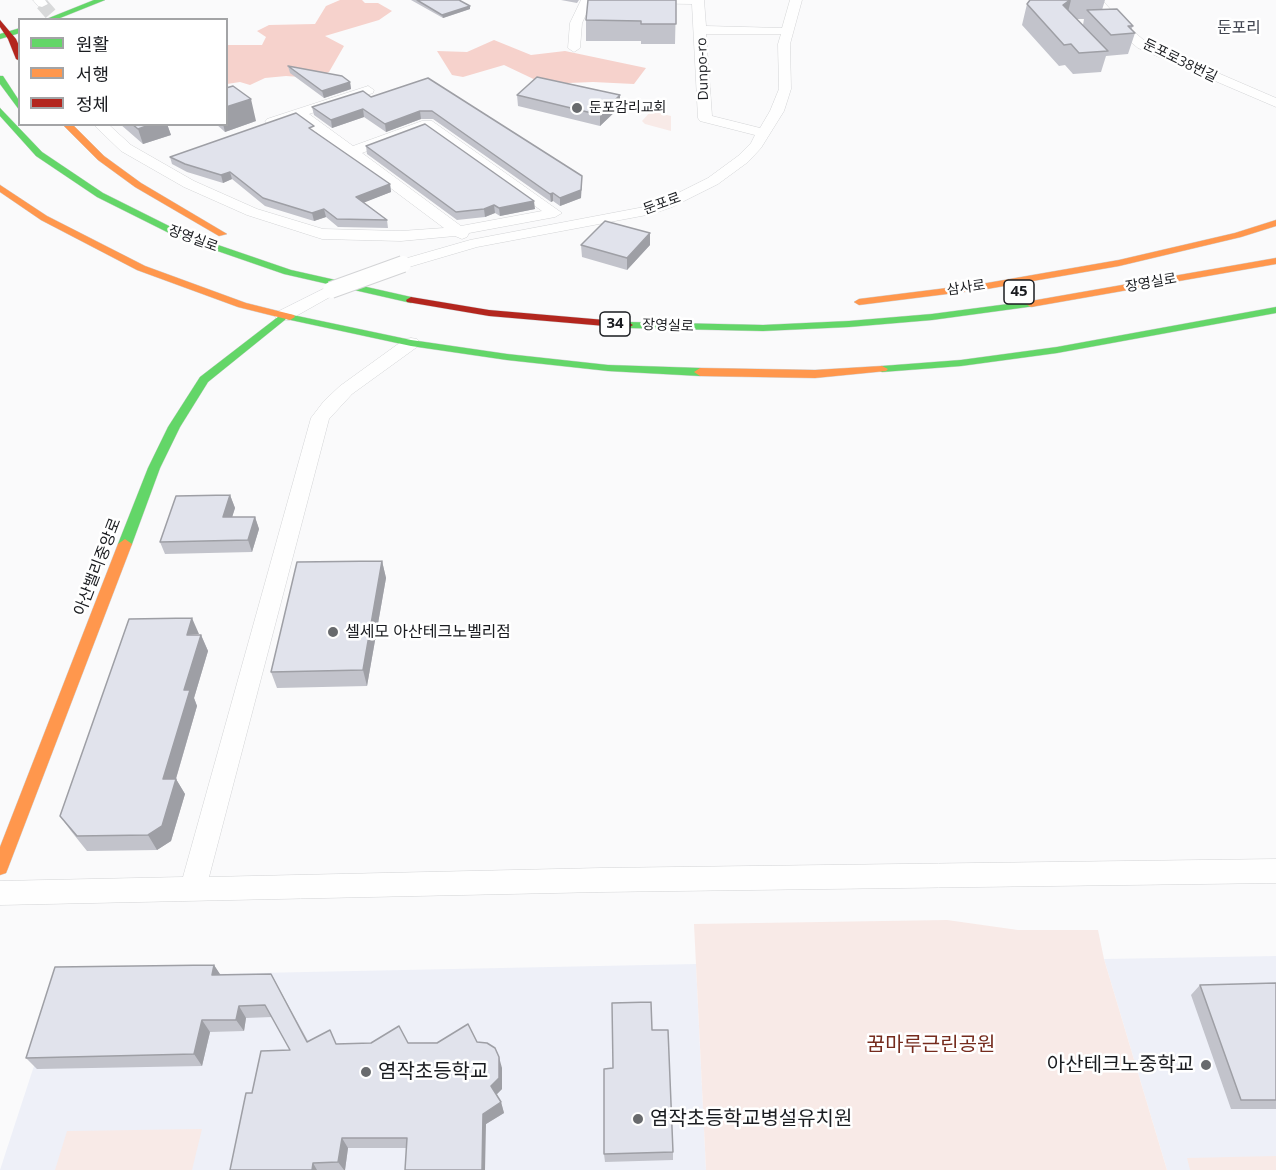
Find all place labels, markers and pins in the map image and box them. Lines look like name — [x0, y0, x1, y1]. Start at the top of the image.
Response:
place label: 둔포감리교회 — [589, 100, 666, 116]
marker: 둔포감리교회 — [570, 101, 584, 115]
place label: 셀세모 아산테크노벨리점 — [345, 622, 511, 642]
marker: 셀세모 아산테크노벨리점 — [326, 625, 340, 639]
place label: 아산테크노중학교 — [1047, 1053, 1194, 1077]
marker: 아산테크노중학교 — [1199, 1058, 1213, 1072]
place label: 염작초등학교 — [378, 1060, 488, 1084]
marker: 염작초등학교 — [359, 1065, 373, 1079]
place label: 염작초등학교병설유치원 — [650, 1107, 852, 1131]
marker: 염작초등학교병설유치원 — [631, 1112, 645, 1126]

